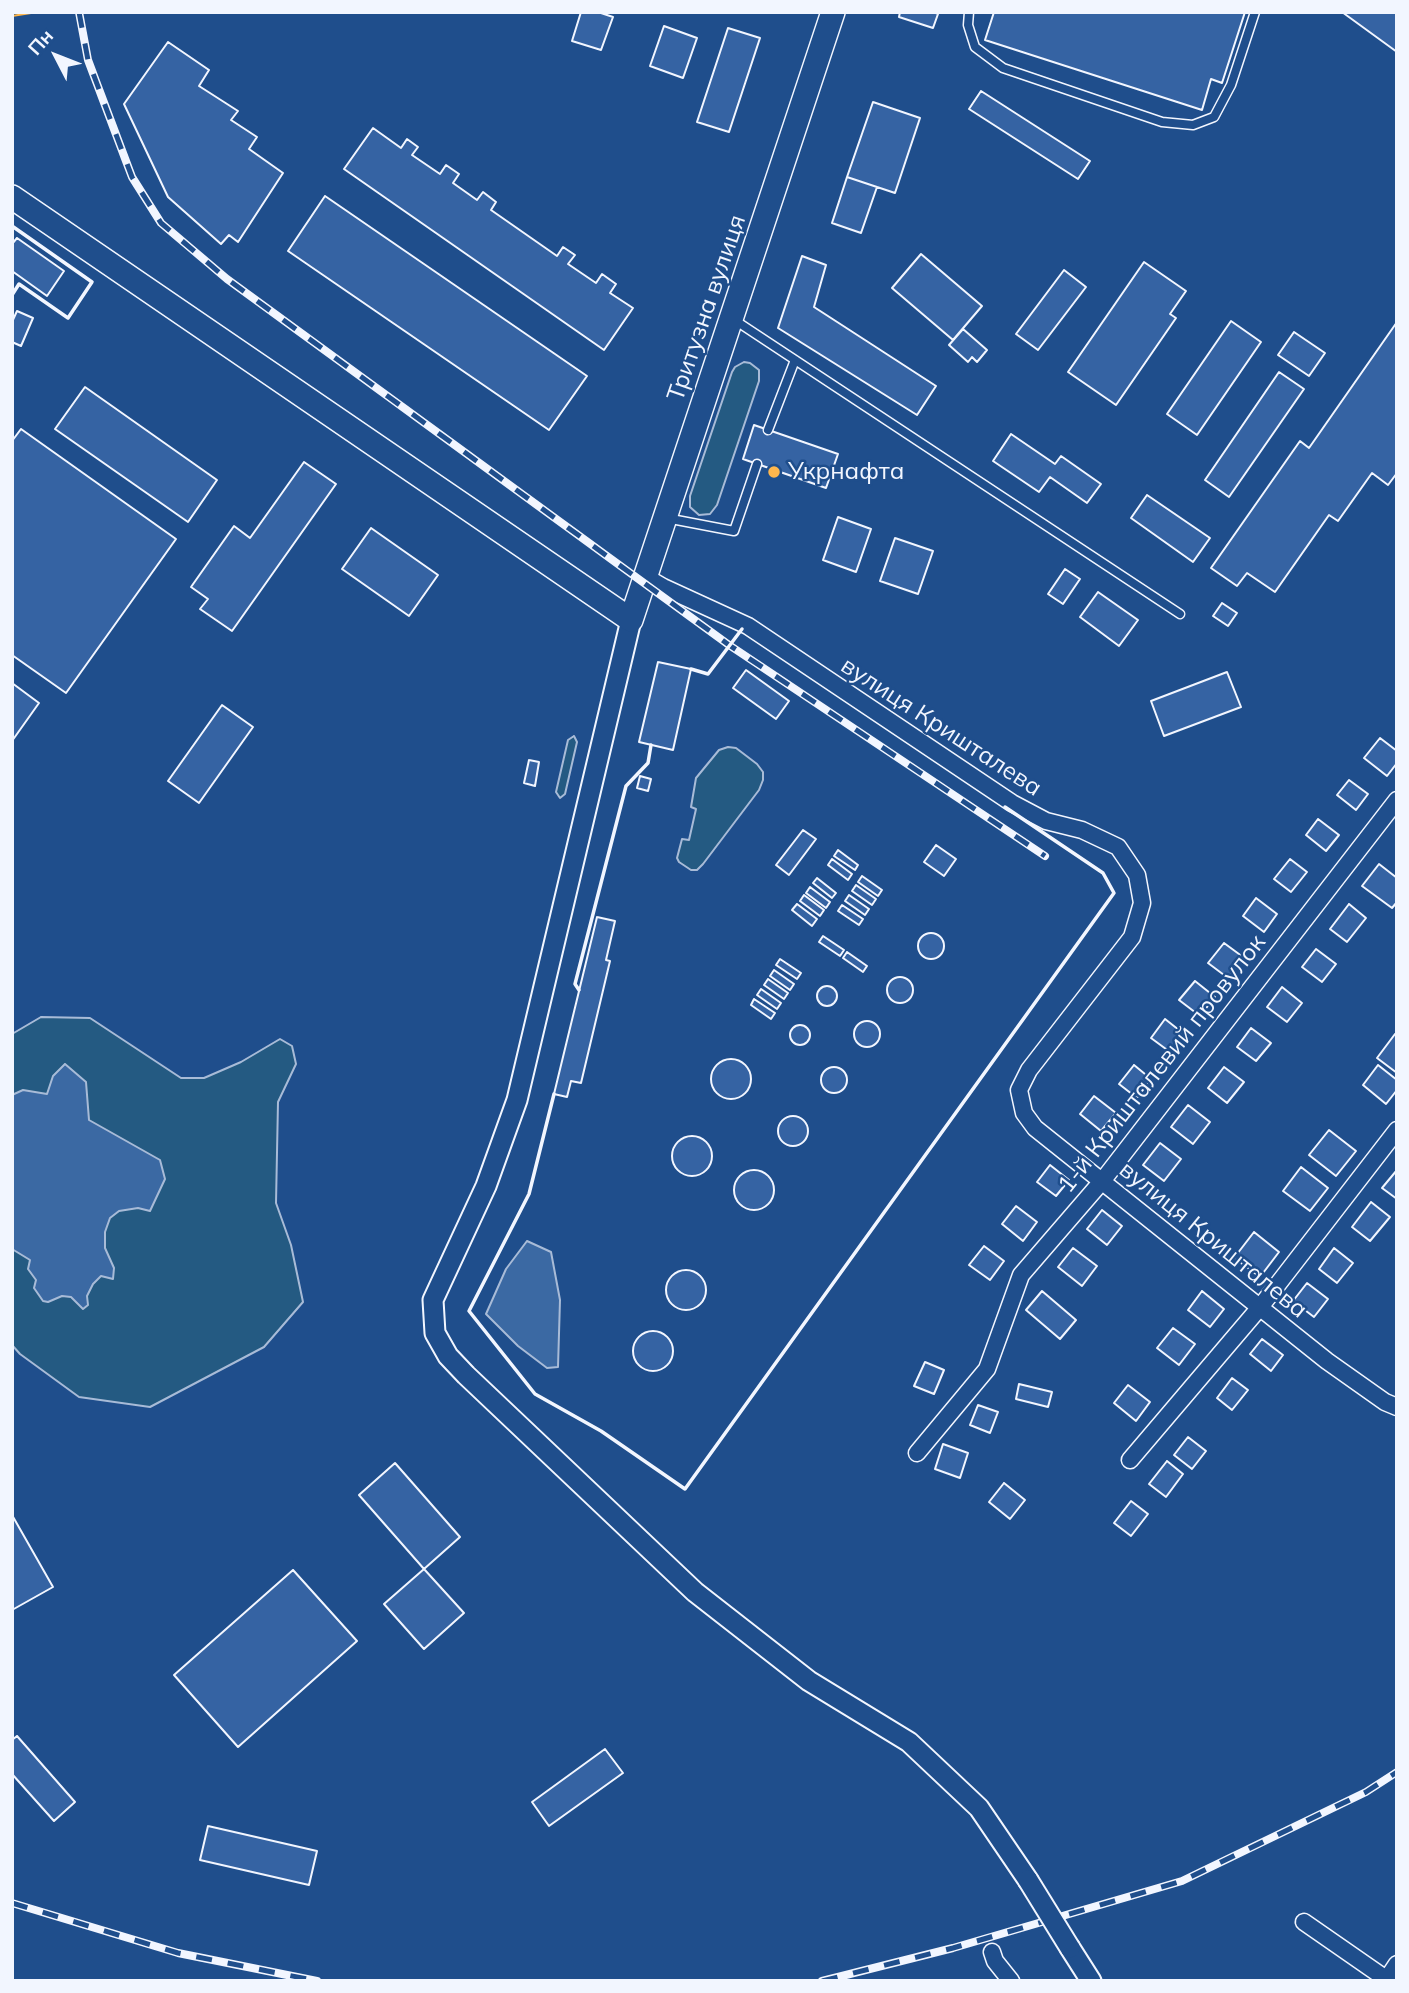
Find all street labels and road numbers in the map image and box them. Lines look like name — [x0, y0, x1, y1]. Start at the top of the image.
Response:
street label: Тритузна вулиця — [662, 211, 752, 405]
street label: вулиця Кришталева — [835, 651, 1047, 803]
street label: 1-й Кришталевий провулок — [1052, 929, 1272, 1199]
street label: вулиця Кришталева — [1113, 1155, 1313, 1325]

